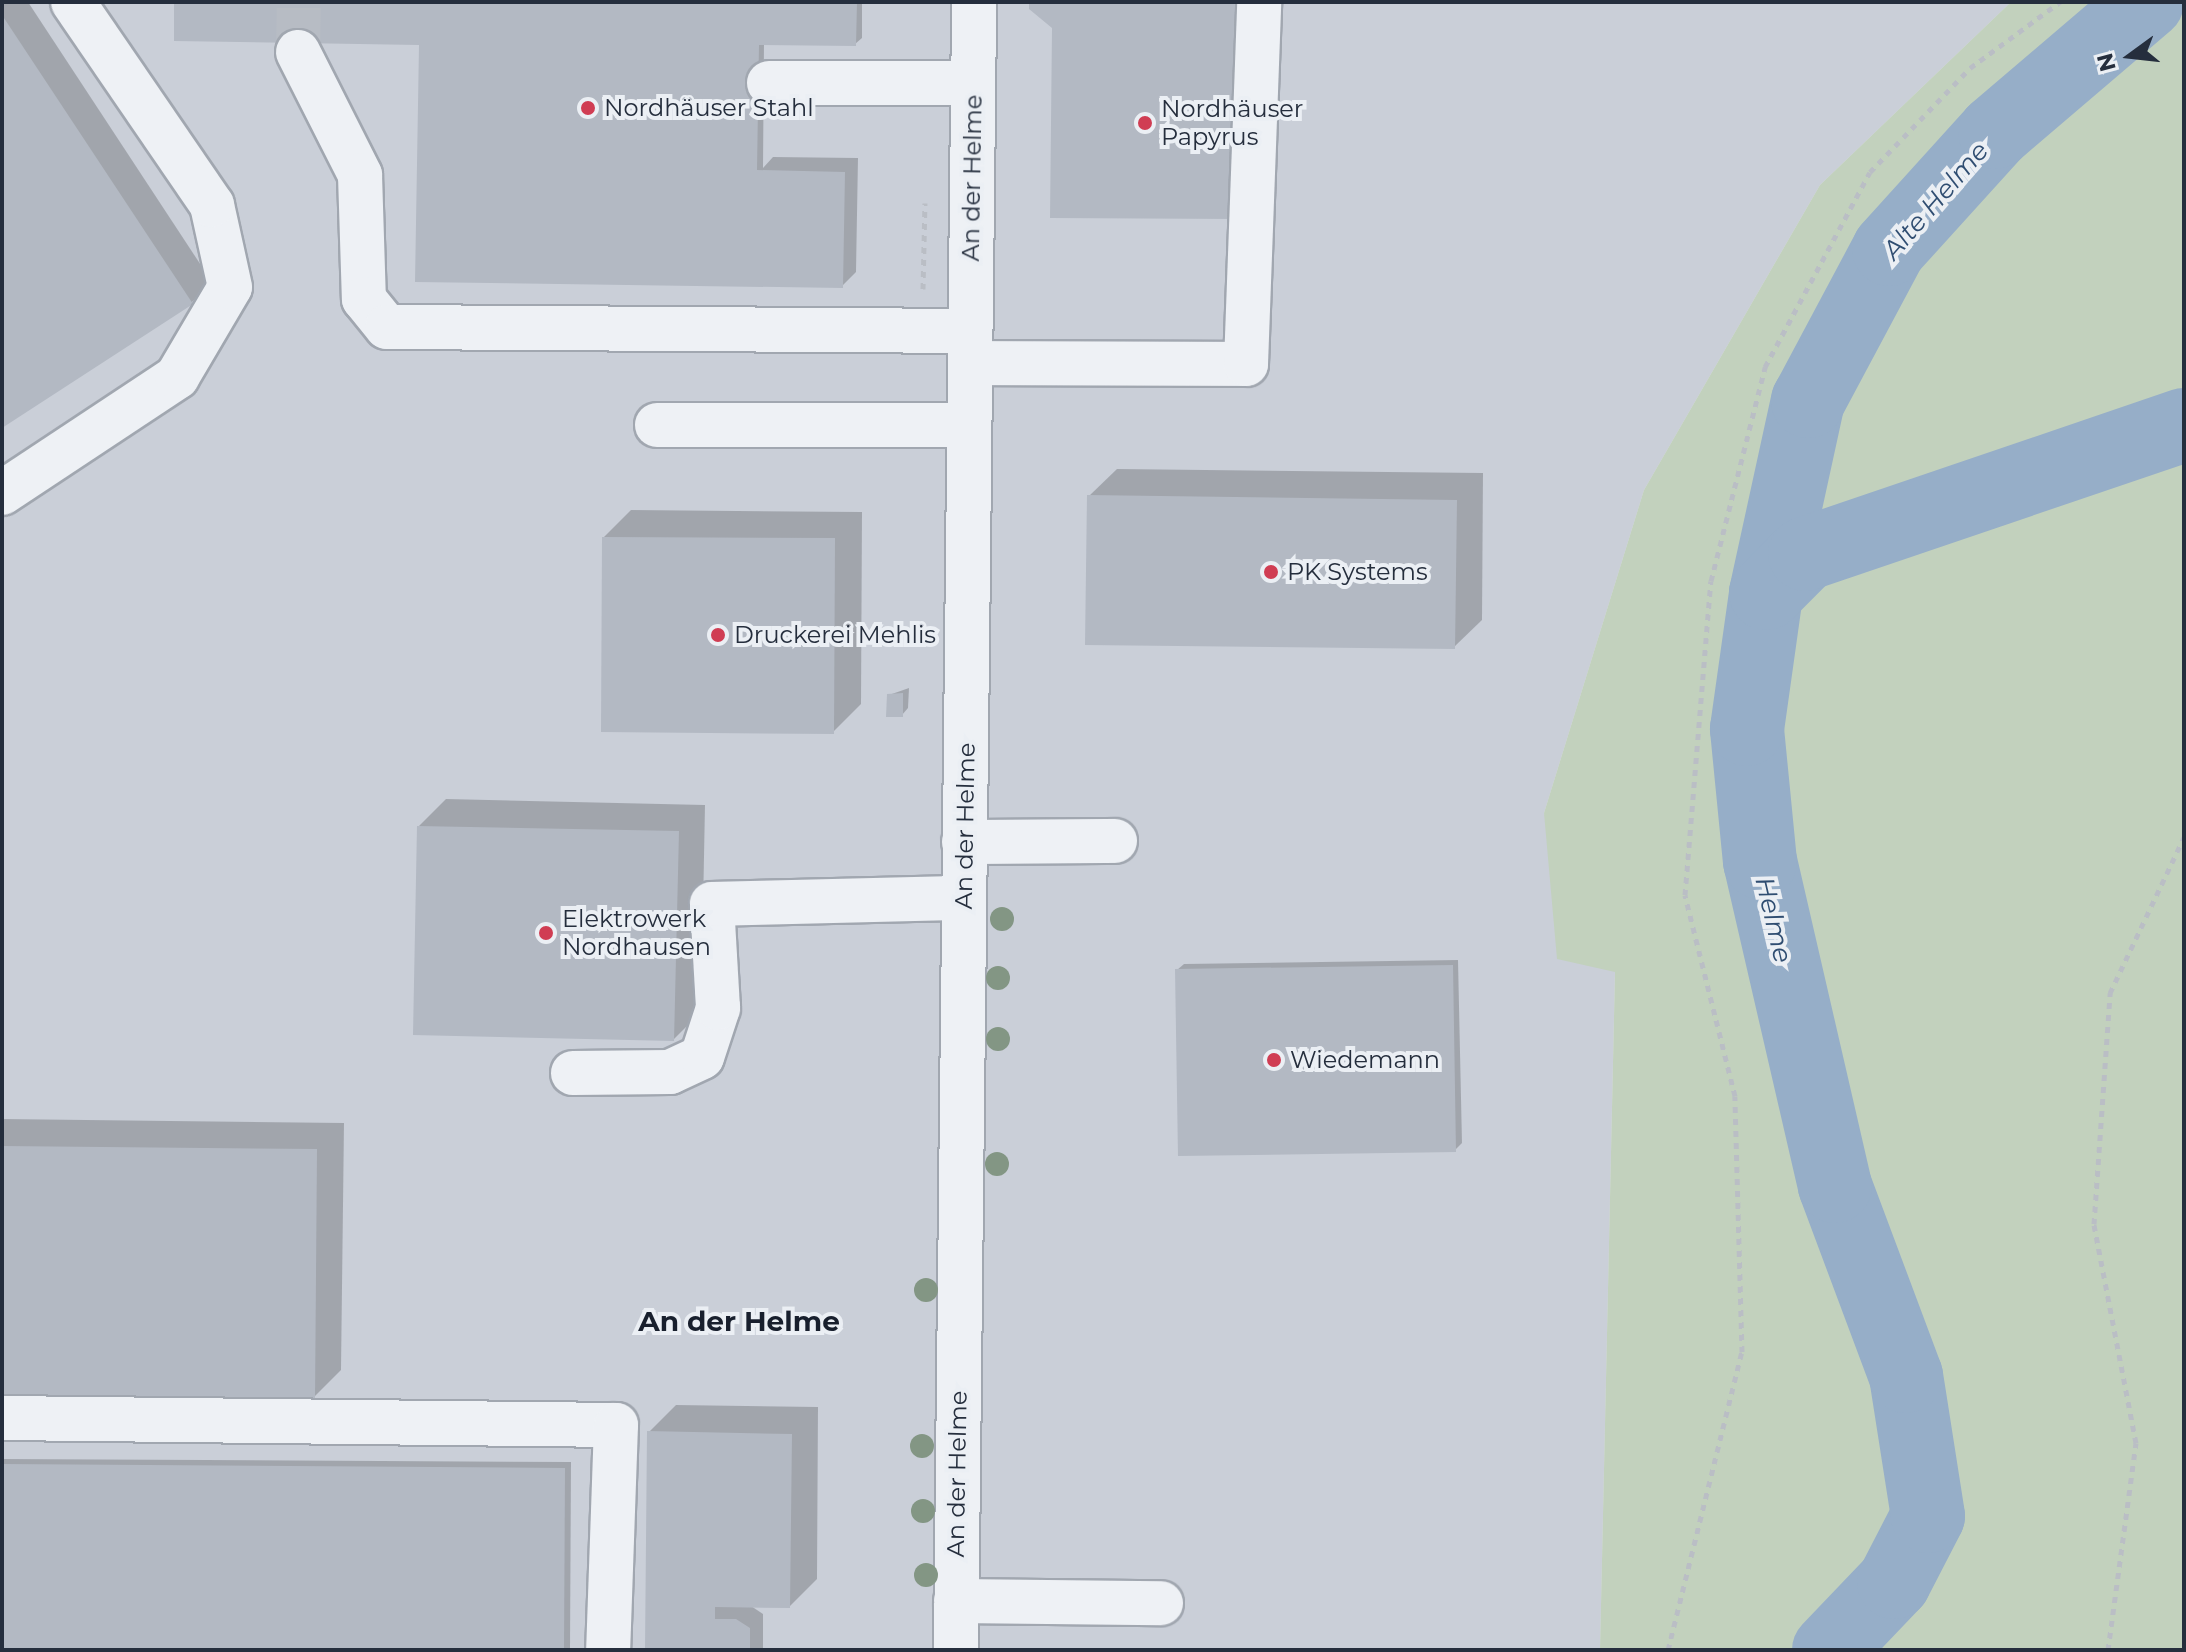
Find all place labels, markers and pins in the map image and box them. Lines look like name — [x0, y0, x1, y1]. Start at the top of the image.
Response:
place label: Nordhäuser Stahl — [604, 94, 814, 122]
place label: Nordhäuser Papyrus — [1161, 95, 1303, 151]
marker: Nordhäuser Stahl — [579, 99, 597, 117]
marker: Nordhäuser Papyrus — [1136, 114, 1154, 132]
place label: PK Systems — [1287, 558, 1428, 586]
marker: PK Systems — [1262, 563, 1280, 581]
place label: Druckerei Mehlis — [734, 621, 936, 649]
marker: Druckerei Mehlis — [709, 626, 727, 644]
place label: Elektrowerk Nordhausen — [562, 905, 711, 961]
marker: Elektrowerk Nordhausen — [537, 924, 555, 942]
place label: Wiedemann — [1290, 1046, 1440, 1074]
marker: Wiedemann — [1265, 1051, 1283, 1069]

